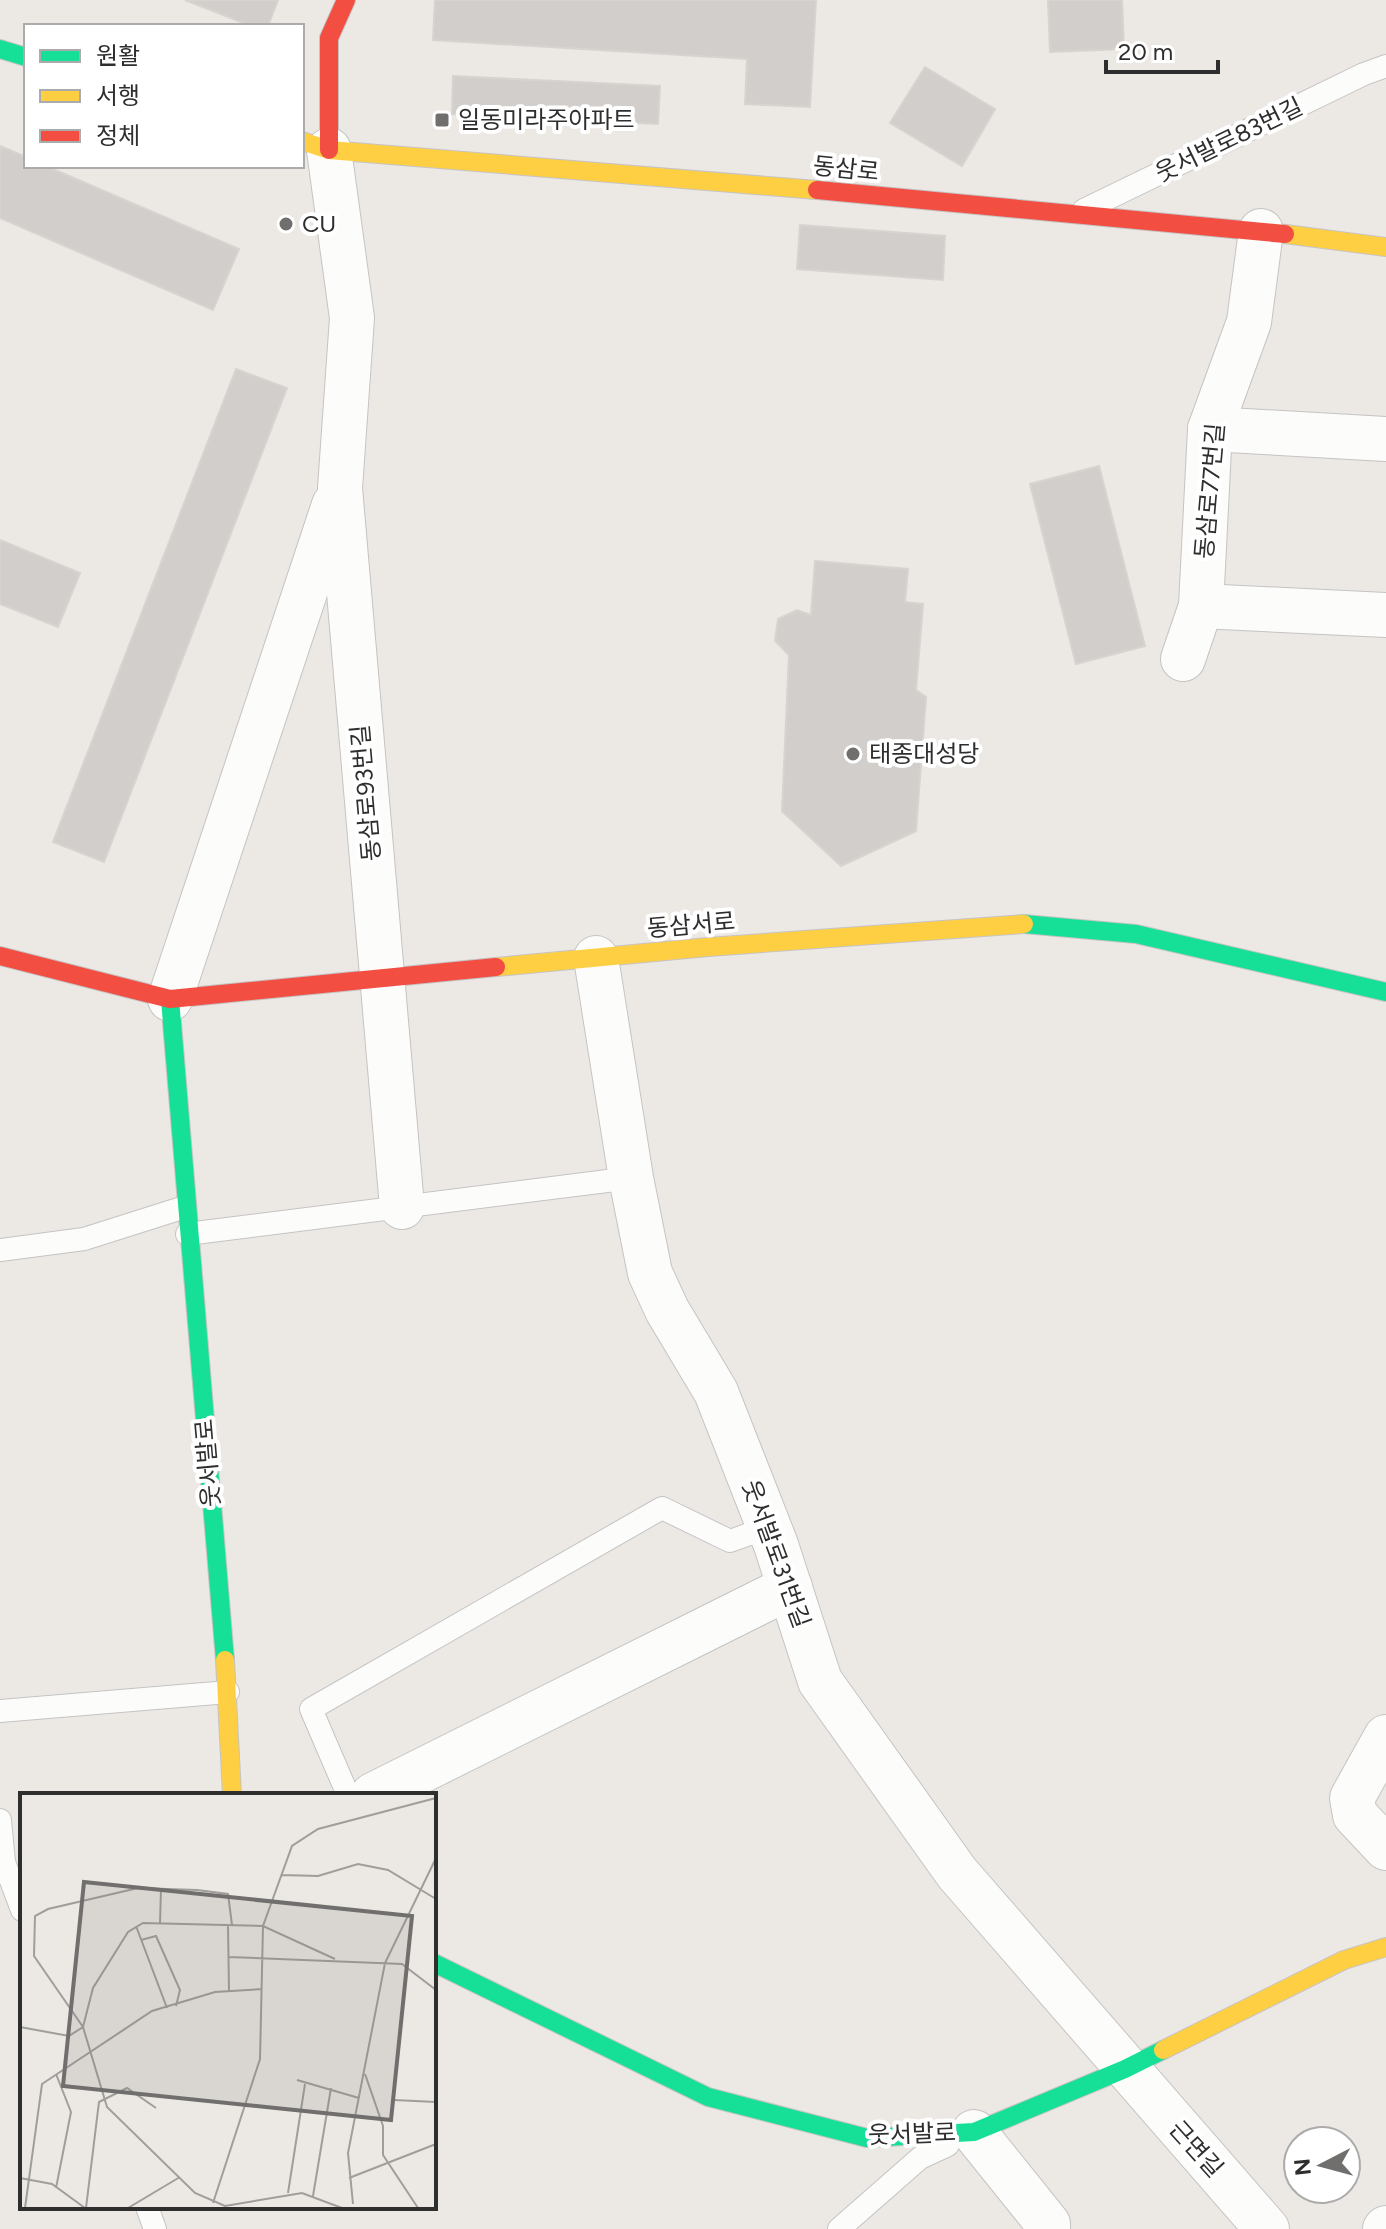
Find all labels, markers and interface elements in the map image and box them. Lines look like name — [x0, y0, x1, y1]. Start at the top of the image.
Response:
legend — [24, 24, 304, 168]
scale bar — [1106, 24, 1218, 74]
text: 20 m — [1118, 37, 1173, 66]
text: 원활 — [96, 41, 140, 70]
text: 서행 — [96, 81, 140, 110]
street label: 웃서발로83번길 — [1150, 91, 1307, 188]
place label: 일동미라주아파트 — [458, 105, 635, 134]
marker: 일동미라주아파트 — [433, 111, 451, 129]
text: 정체 — [96, 121, 140, 150]
street label: 동삼로 — [812, 151, 881, 186]
place label: CU — [302, 209, 336, 238]
marker: CU — [277, 215, 295, 233]
street label: 동삼로77번길 — [1189, 422, 1230, 560]
street label: 동삼로93번길 — [345, 724, 386, 863]
place label: 태종대성당 — [869, 739, 979, 768]
marker: 태종대성당 — [844, 745, 862, 763]
street label: 동삼서로 — [646, 906, 736, 943]
street label: 웃서발로 — [189, 1418, 226, 1508]
street label: 웃서발로31번길 — [736, 1476, 817, 1632]
inset map — [20, 1793, 436, 2209]
street label: 근면길 — [1163, 2114, 1229, 2183]
street label: 웃서발로 — [867, 2117, 957, 2150]
north arrow — [1282, 2125, 1362, 2205]
text: N — [1288, 2157, 1317, 2177]

